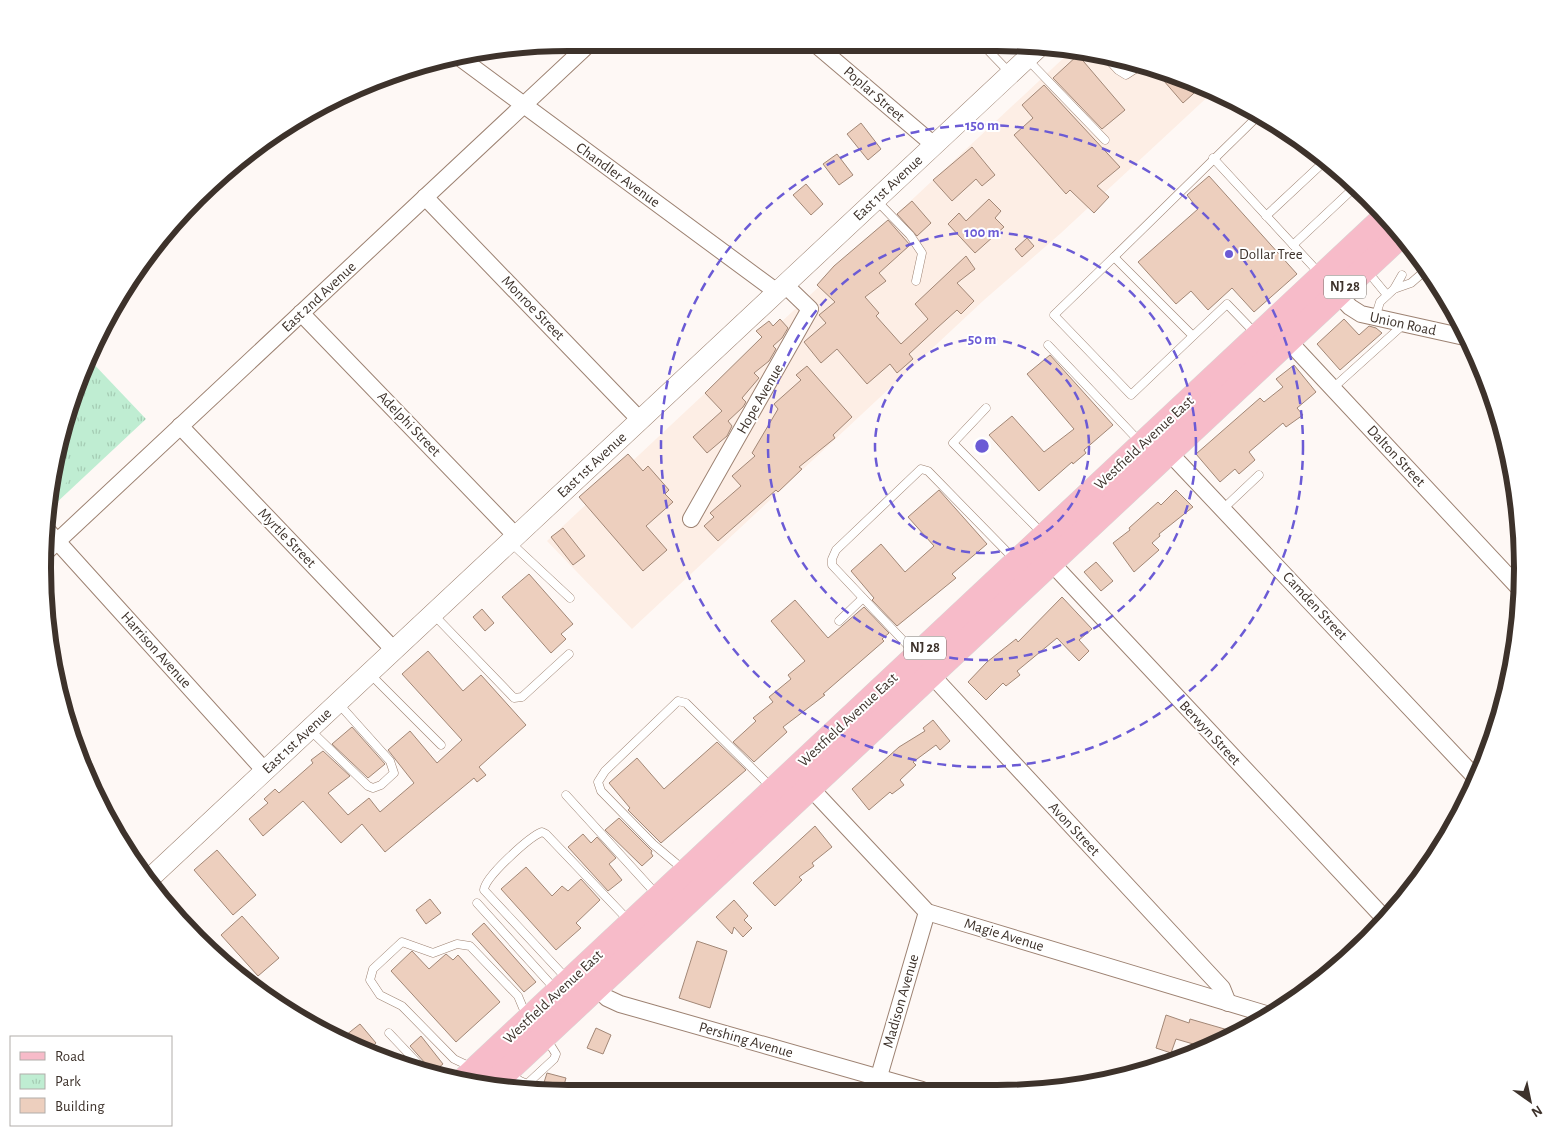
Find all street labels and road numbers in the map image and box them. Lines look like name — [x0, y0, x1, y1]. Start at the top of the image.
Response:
street label: Poplar Street — [841, 64, 907, 124]
street label: Chandler Avenue — [573, 140, 663, 210]
street label: East 1st Avenue — [851, 152, 925, 224]
street label: East 2nd Avenue — [279, 259, 359, 335]
street label: Monroe Street — [499, 273, 567, 343]
road number: NJ 28 — [1324, 276, 1366, 298]
street label: Union Road — [1368, 310, 1438, 338]
street label: Hope Avenue — [734, 361, 786, 437]
street label: Adelphi Street — [375, 389, 444, 459]
street label: Westfield Avenue East — [1092, 393, 1197, 493]
street label: Dalton Street — [1364, 422, 1428, 490]
street label: East 1st Avenue — [555, 429, 629, 501]
street label: Myrtle Street — [255, 505, 319, 571]
street label: Camden Street — [1280, 569, 1350, 643]
street label: Harrison Avenue — [118, 609, 194, 691]
road number: NJ 28 — [904, 636, 946, 660]
street label: Westfield Avenue East — [796, 670, 901, 770]
street label: Berwyn Street — [1177, 698, 1244, 768]
street label: East 1st Avenue — [260, 705, 334, 777]
street label: Avon Street — [1046, 799, 1103, 859]
street label: Magie Avenue — [962, 916, 1046, 954]
street label: Westfield Avenue East — [501, 947, 606, 1047]
street label: Madison Avenue — [880, 952, 922, 1050]
street label: Pershing Avenue — [697, 1019, 795, 1061]

